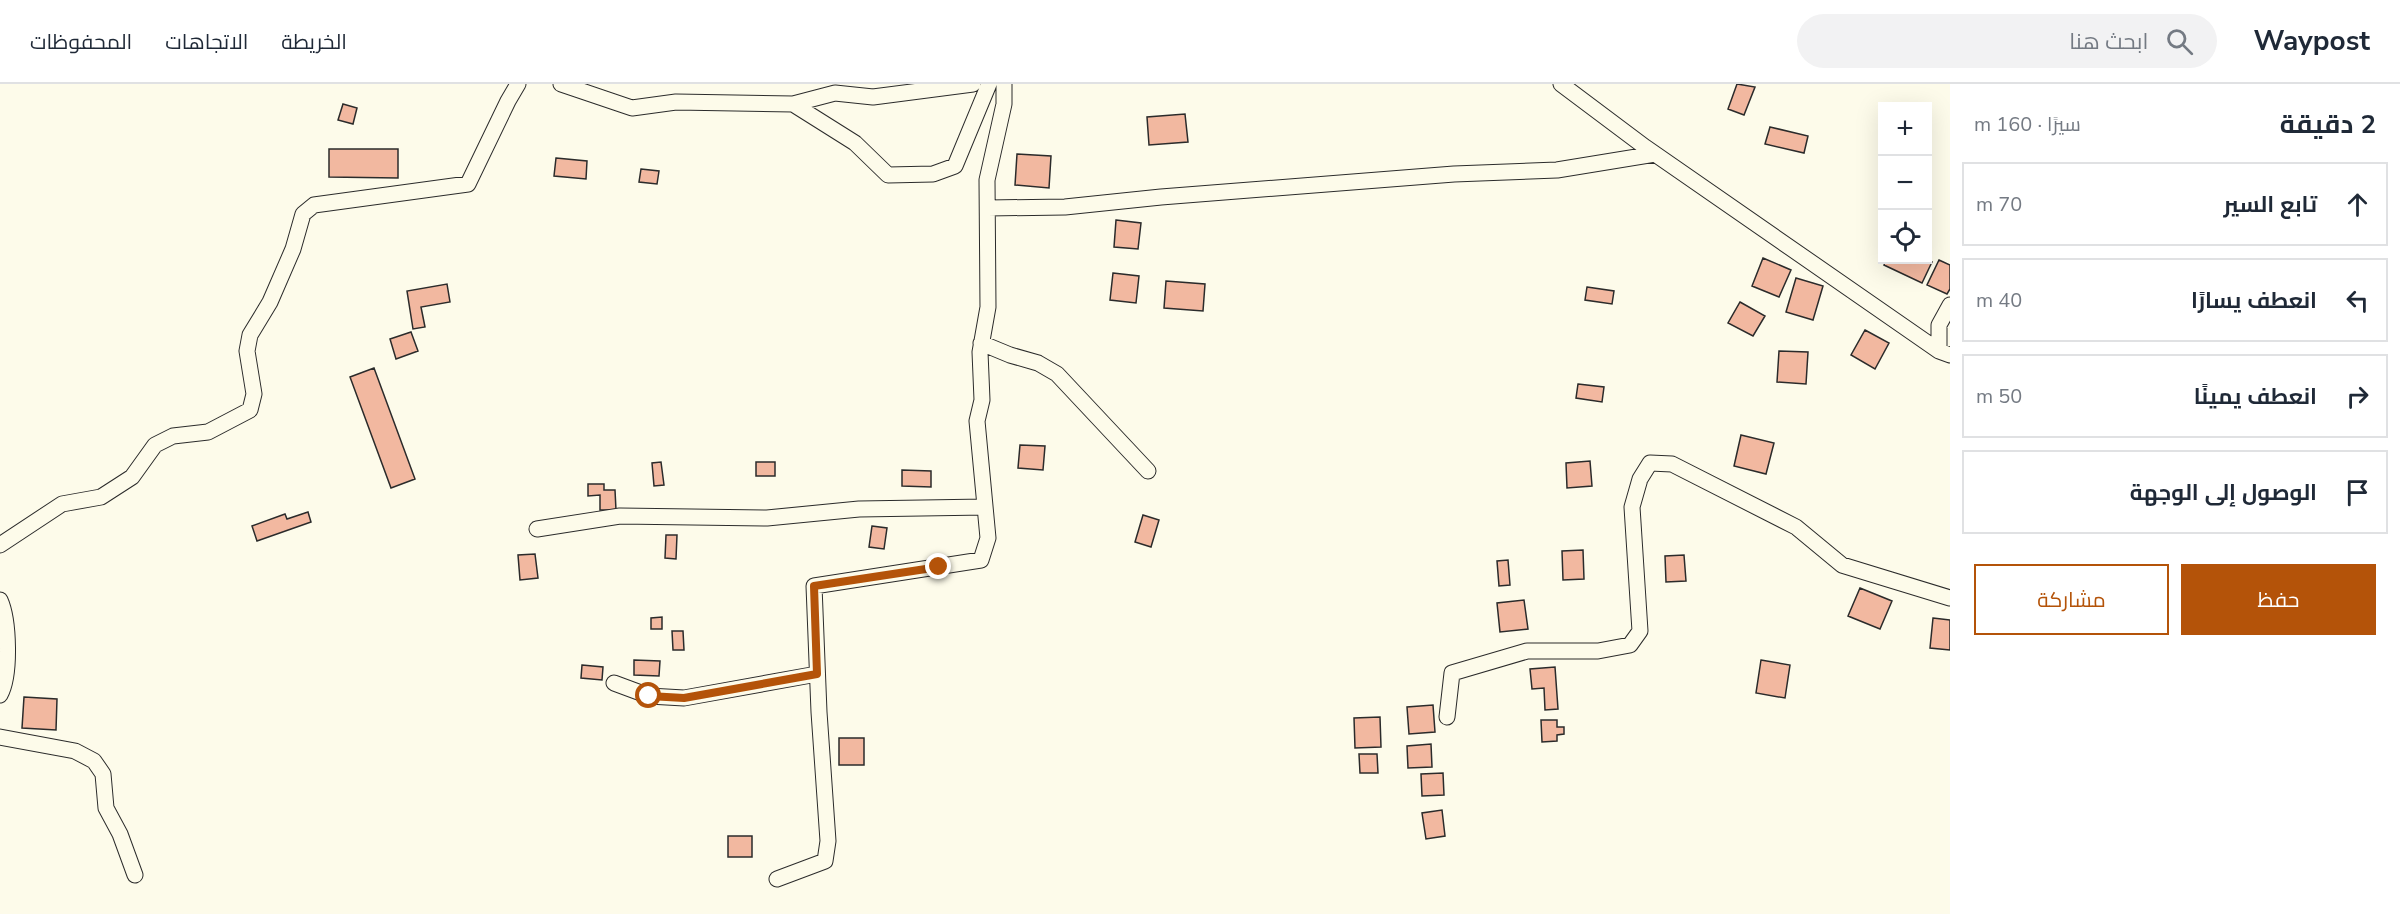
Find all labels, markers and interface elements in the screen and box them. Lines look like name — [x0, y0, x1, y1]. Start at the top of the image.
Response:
search box — [1797, 14, 2217, 68]
text: Waypost — [2253, 22, 2370, 60]
icon: search — [2163, 25, 2196, 58]
text: ابحث هنا — [2069, 27, 2148, 57]
text: المحفوظات — [30, 28, 132, 56]
text: الاتجاهات — [165, 28, 248, 56]
text: الخريطة — [281, 28, 347, 56]
map controls — [1878, 102, 1932, 264]
button: + — [1878, 102, 1932, 156]
text: 2 دقيقة — [2280, 107, 2376, 142]
text: سيرًا · 160 m — [1974, 111, 2081, 138]
button: − — [1878, 156, 1932, 210]
icon: ahead — [2341, 188, 2374, 221]
text: تابع السير — [2224, 190, 2317, 220]
text: 70 m — [1976, 191, 2022, 218]
button: locate — [1878, 210, 1932, 264]
icon: left — [2341, 284, 2374, 317]
text: انعطف يسارًا — [2191, 286, 2317, 316]
text: 40 m — [1976, 287, 2022, 314]
icon: right — [2341, 380, 2374, 413]
text: انعطف يمينًا — [2194, 382, 2317, 412]
text: 50 m — [1976, 383, 2022, 410]
icon: arrive — [2341, 476, 2374, 509]
text: الوصول إلى الوجهة — [2130, 478, 2317, 508]
route end — [925, 553, 951, 579]
button: مشاركة — [1974, 564, 2169, 635]
button: حفظ — [2181, 564, 2376, 635]
route start — [635, 682, 661, 708]

